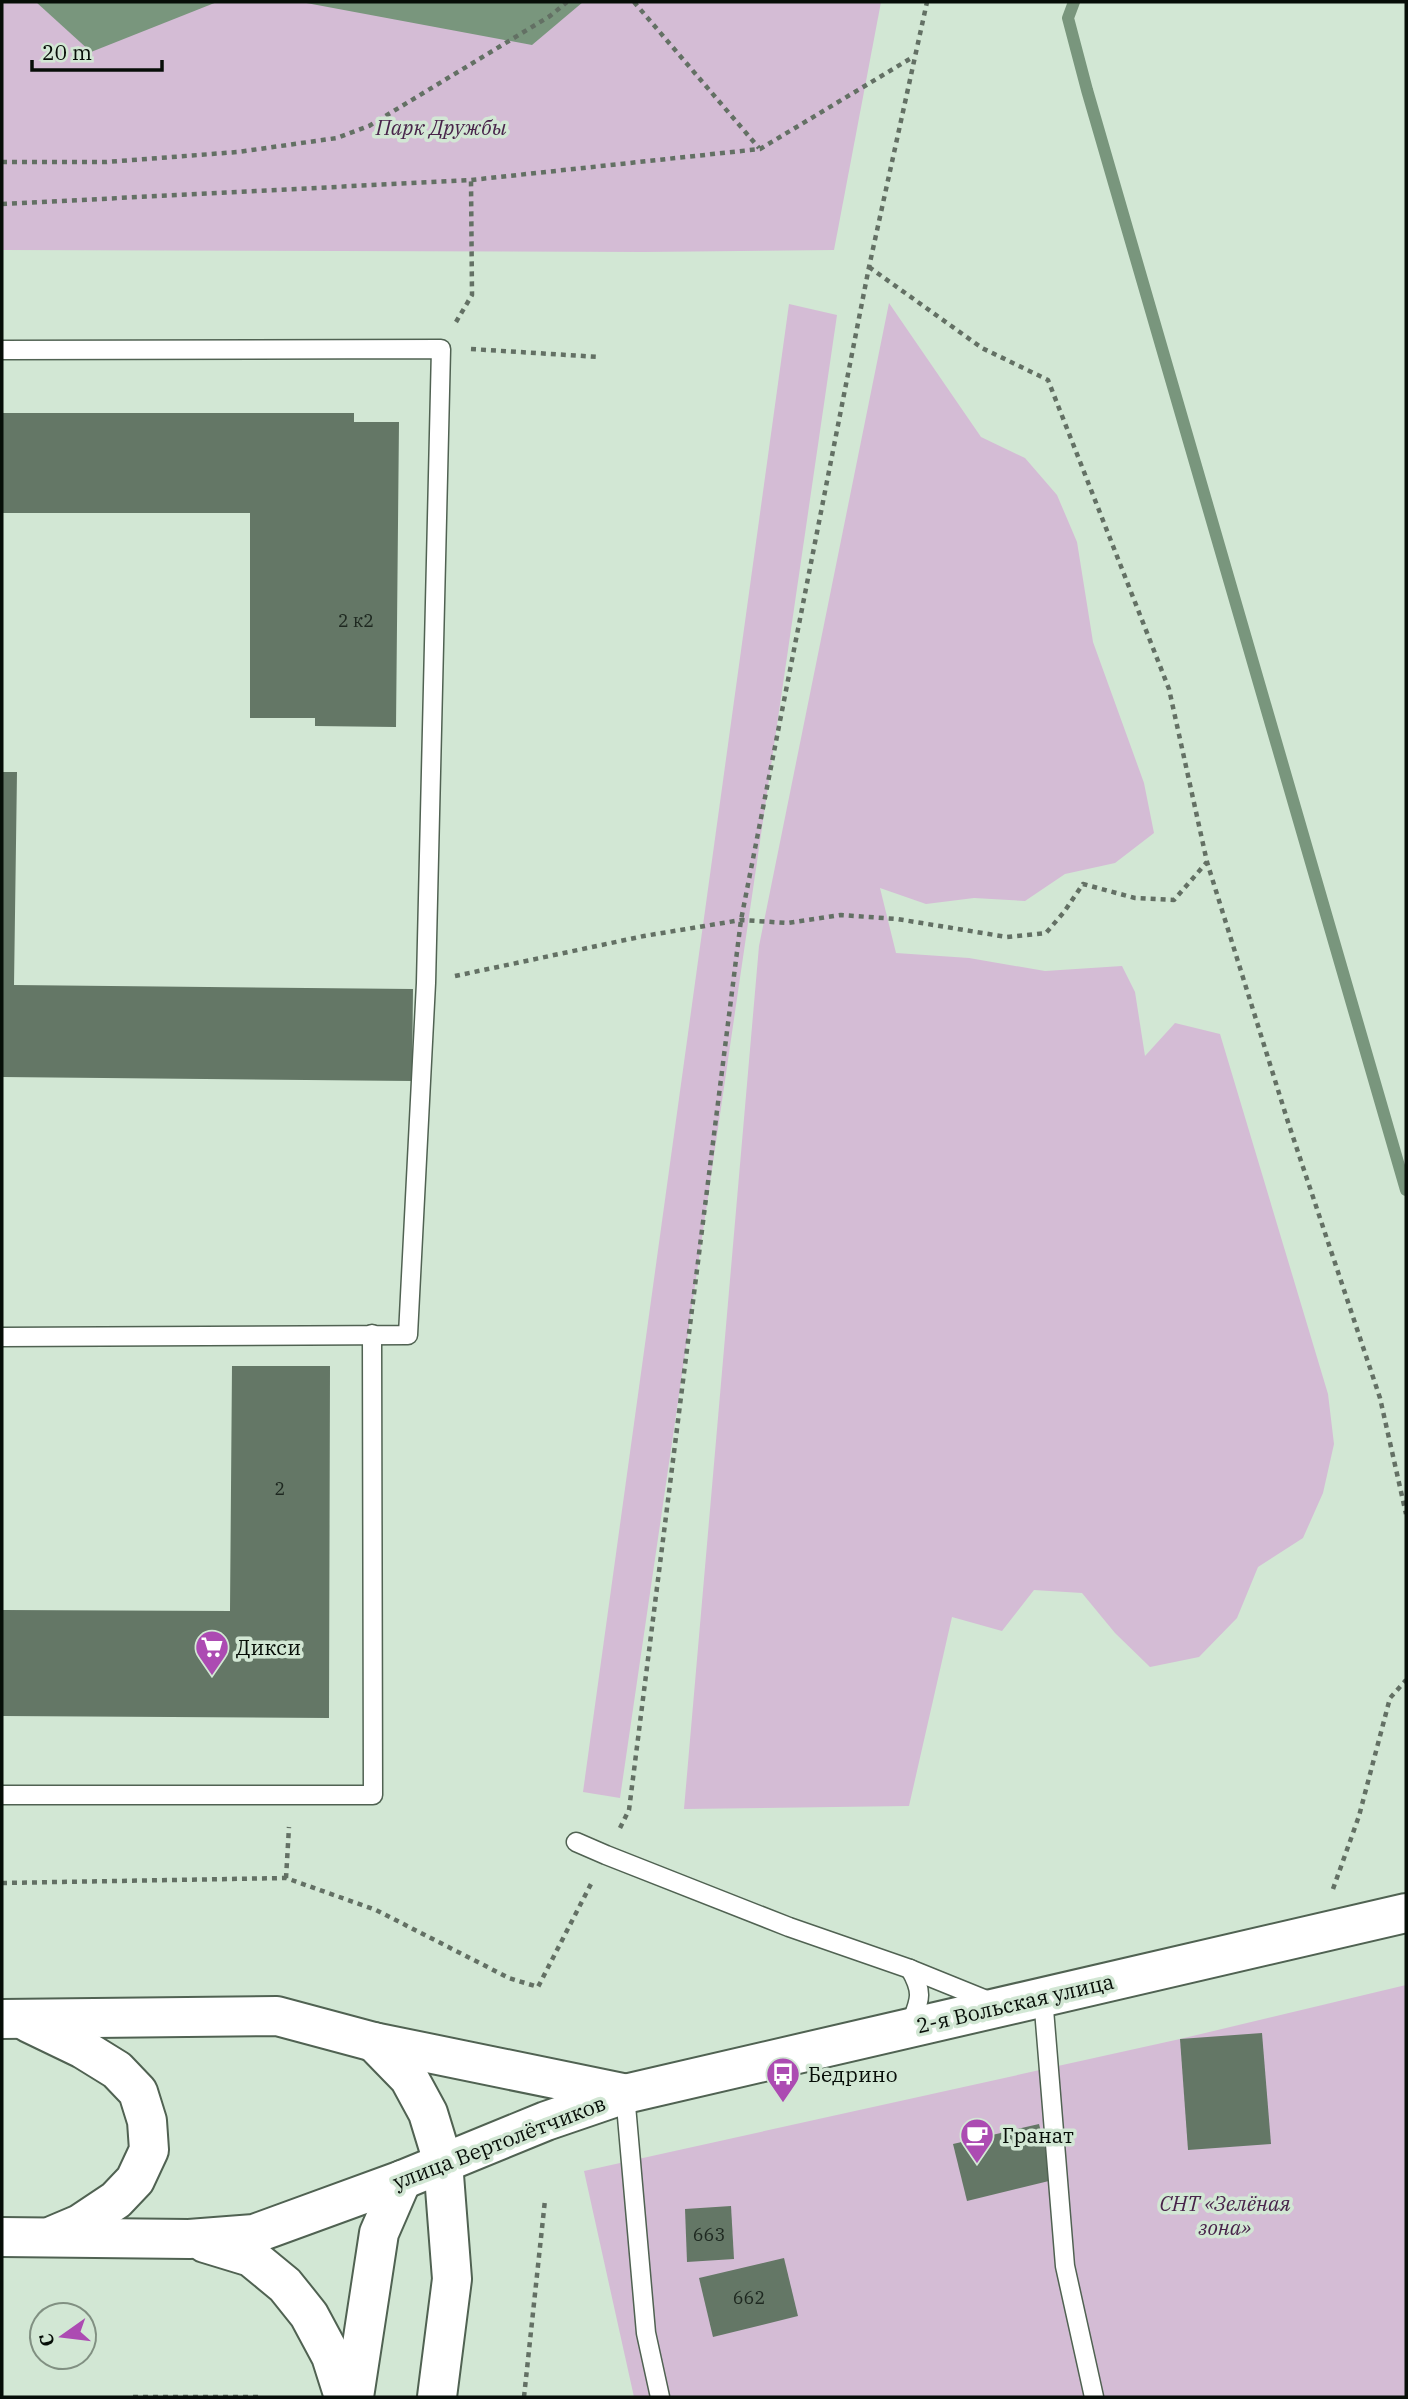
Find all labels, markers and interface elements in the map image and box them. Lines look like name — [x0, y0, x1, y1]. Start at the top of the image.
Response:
scale bar — [32, 28, 161, 72]
text: 20 m — [42, 38, 92, 66]
park label: Парк Дружбы — [375, 113, 507, 141]
house number: 2 к2 — [338, 609, 374, 632]
house number: 2 — [275, 1477, 285, 1500]
supermarket icon: Дикси — [193, 1628, 231, 1677]
place label: Дикси — [236, 1633, 301, 1661]
street label: 2-я Вольская улица — [913, 1967, 1117, 2039]
bus stop icon: Бедрино — [764, 2055, 802, 2104]
place label: Бедрино — [808, 2060, 897, 2088]
street label: улица Вертолётчиков — [389, 2088, 609, 2196]
cafe icon: Гранат — [958, 2116, 996, 2165]
place label: Гранат — [1002, 2121, 1074, 2149]
park label: СНТ «Зелёная зона» — [1160, 2189, 1290, 2241]
house number: 663 — [693, 2223, 725, 2246]
house number: 662 — [733, 2286, 765, 2309]
north arrow — [28, 2301, 98, 2371]
text: С — [33, 2331, 60, 2349]

